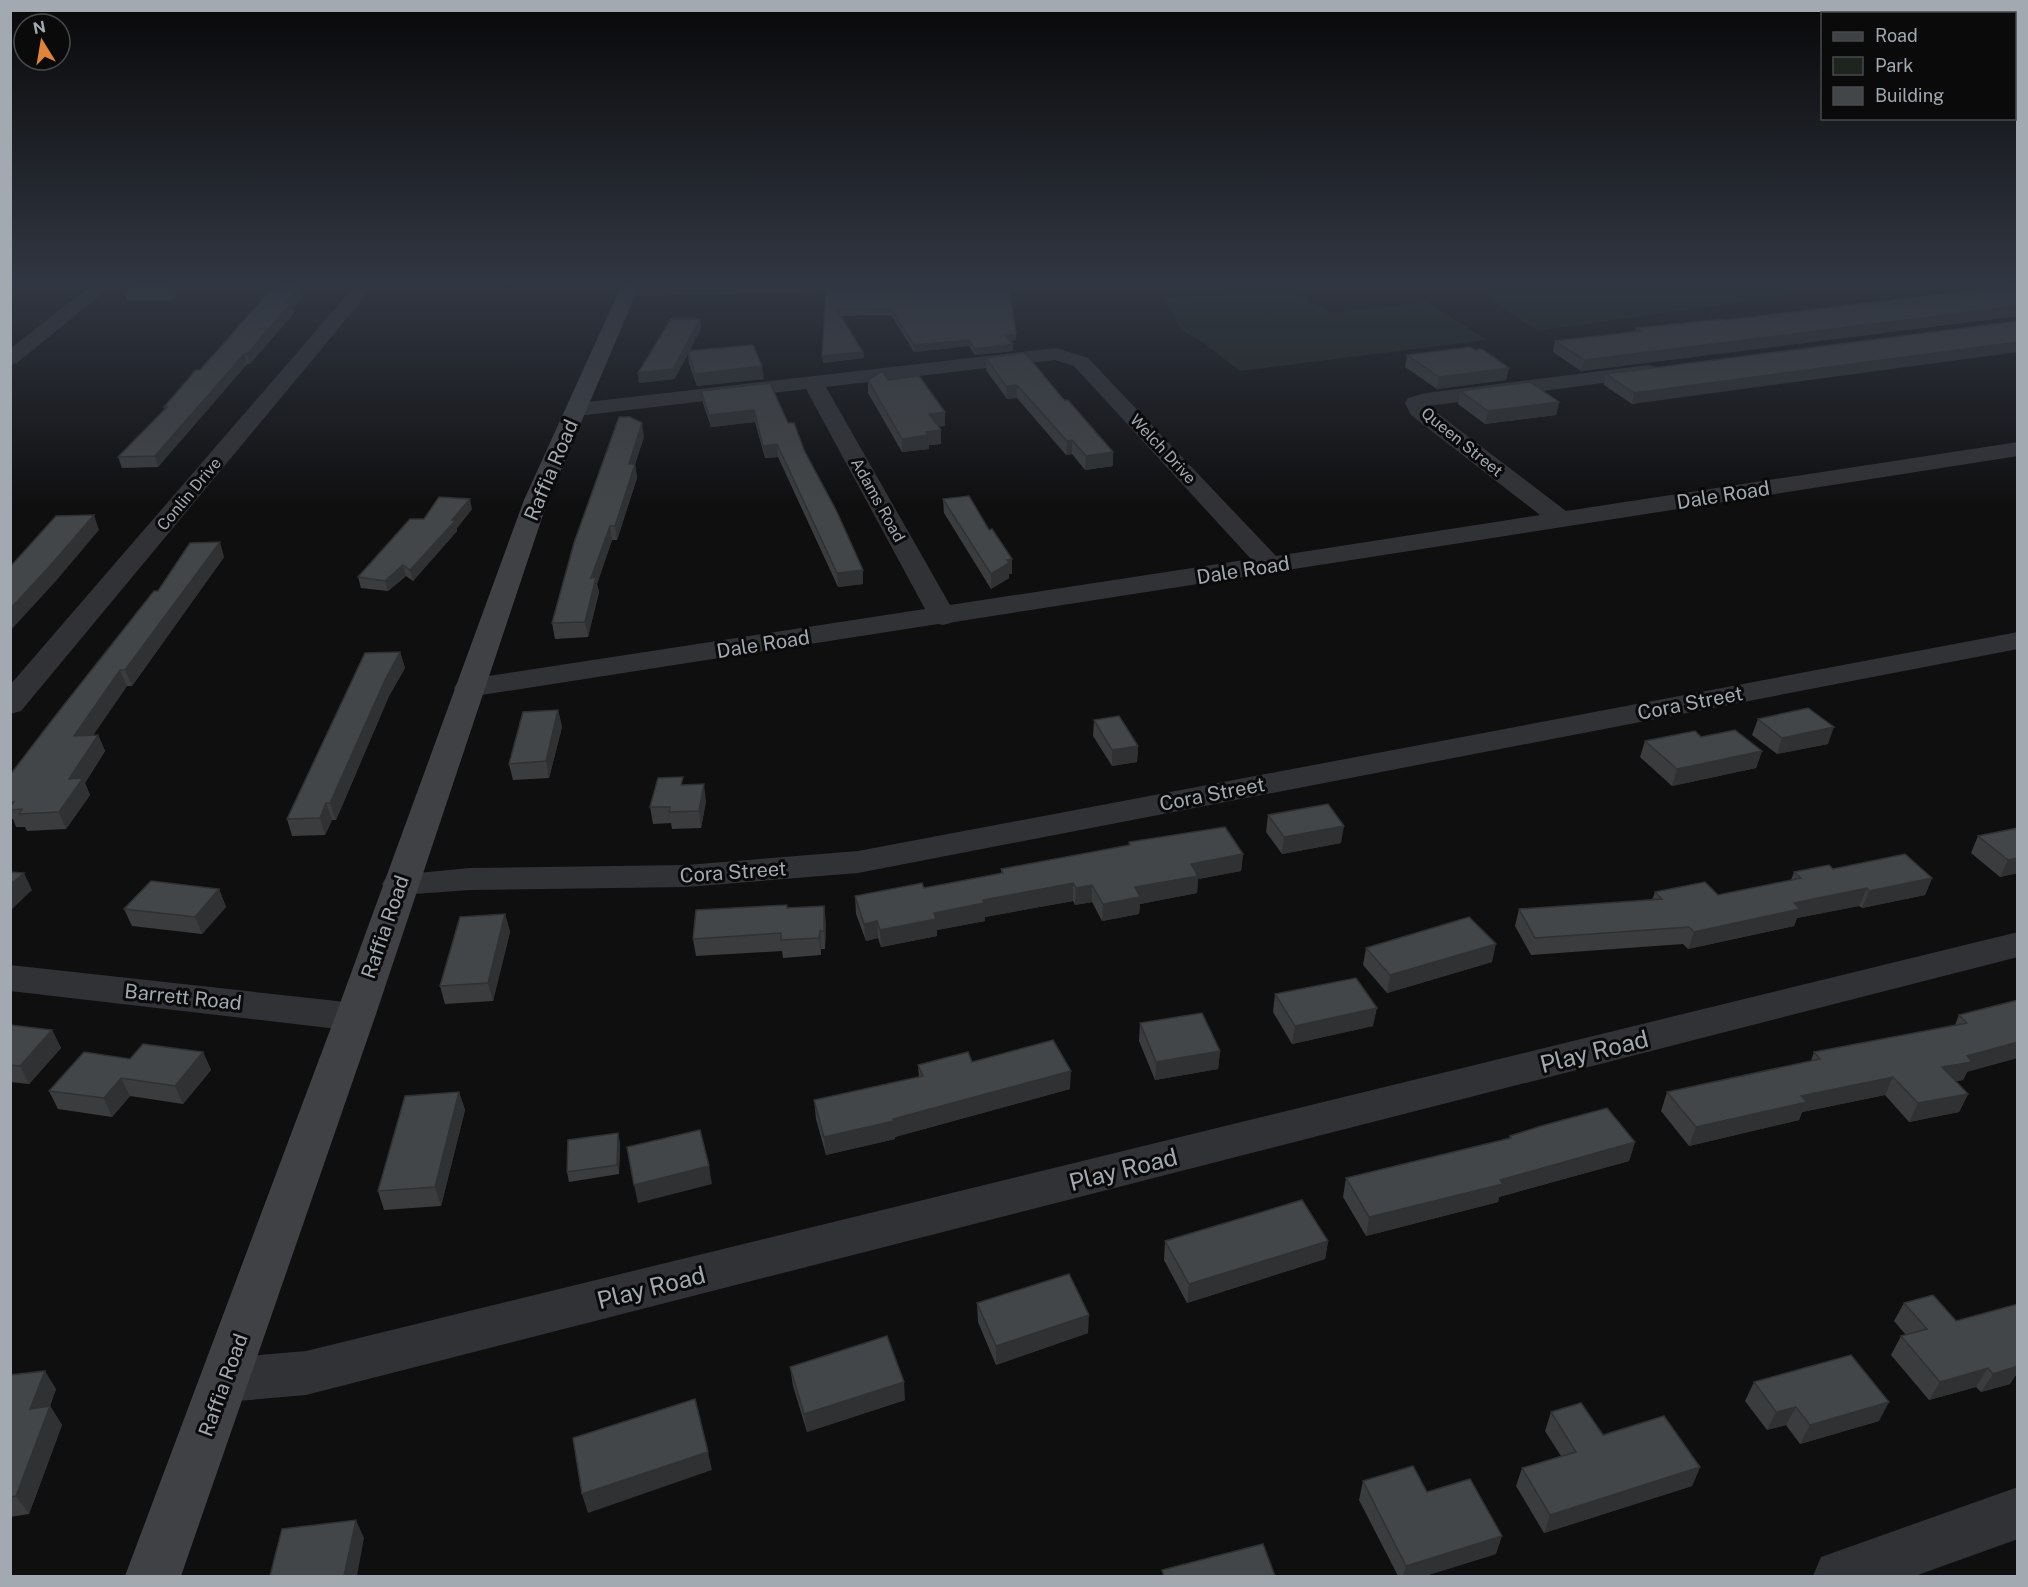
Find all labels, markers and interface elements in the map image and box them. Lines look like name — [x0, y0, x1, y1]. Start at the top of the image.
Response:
north arrow — [12, 12, 72, 72]
legend — [1821, 12, 2016, 120]
text: N — [31, 17, 47, 38]
text: Road — [1875, 25, 1918, 46]
text: Park — [1875, 55, 1913, 76]
text: Building — [1875, 85, 1944, 106]
street label: Queen Street — [1417, 403, 1507, 481]
street label: Welch Drive — [1126, 410, 1200, 488]
street label: Raffia Road — [519, 416, 583, 524]
street label: Conlin Drive — [153, 454, 225, 534]
street label: Adams Road — [847, 455, 909, 545]
street label: Dale Road — [1675, 476, 1771, 514]
street label: Dale Road — [1195, 551, 1291, 589]
street label: Dale Road — [715, 625, 811, 663]
street label: Cora Street — [1635, 681, 1745, 725]
street label: Cora Street — [1157, 772, 1267, 816]
street label: Cora Street — [679, 856, 787, 888]
street label: Raffia Road — [356, 872, 414, 982]
street label: Barrett Road — [123, 979, 243, 1015]
street label: Play Road — [1537, 1024, 1651, 1078]
street label: Play Road — [1066, 1142, 1180, 1196]
street label: Play Road — [594, 1260, 708, 1314]
street label: Raffia Road — [193, 1330, 253, 1440]

